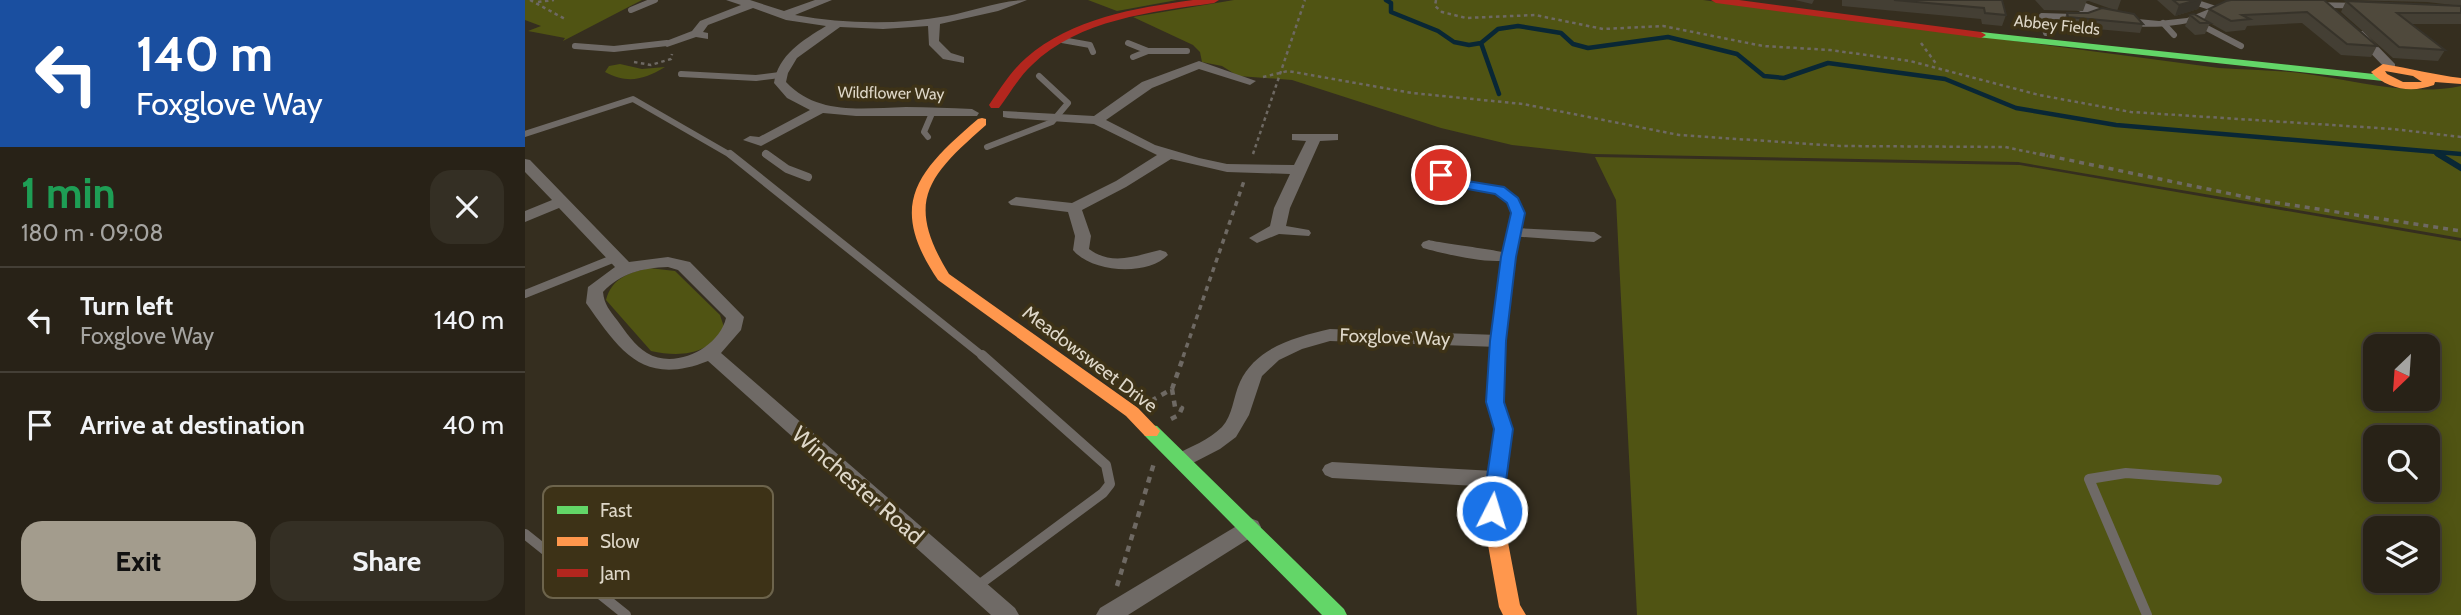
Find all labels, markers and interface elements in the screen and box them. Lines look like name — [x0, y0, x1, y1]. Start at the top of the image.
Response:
street label: Abbey Fields — [2013, 11, 2101, 39]
text: 140 m — [136, 24, 273, 83]
icon: left — [21, 28, 112, 119]
street label: Wildflower Way — [837, 83, 945, 103]
text: Foxglove Way — [136, 84, 323, 123]
pin — [1411, 145, 1471, 205]
icon: arrive — [1422, 156, 1460, 194]
text: 1 min — [21, 167, 116, 219]
button: close — [430, 170, 504, 244]
text: 180 m · 09:08 — [21, 219, 164, 247]
text: Turn left — [80, 290, 173, 322]
icon: left — [21, 301, 59, 339]
street label: Meadowsweet Drive — [1018, 301, 1162, 417]
text: 140 m — [434, 304, 504, 336]
text: Foxglove Way — [80, 322, 214, 350]
street label: Foxglove Way — [1339, 324, 1451, 350]
north arrow — [2363, 334, 2439, 411]
map controls — [2363, 334, 2440, 593]
icon: arrive — [21, 406, 59, 444]
text: Arrive at destination — [80, 409, 305, 441]
text: 40 m — [442, 409, 504, 441]
street label: Winchester Road — [786, 420, 930, 550]
button: search — [2363, 425, 2440, 502]
position arrow — [1455, 474, 1529, 548]
legend — [543, 486, 773, 598]
text: Fast — [600, 499, 633, 522]
button: layers — [2363, 516, 2440, 593]
button: Exit — [21, 521, 256, 601]
button: Share — [270, 521, 504, 601]
text: Slow — [600, 530, 640, 553]
text: Jam — [599, 562, 630, 585]

